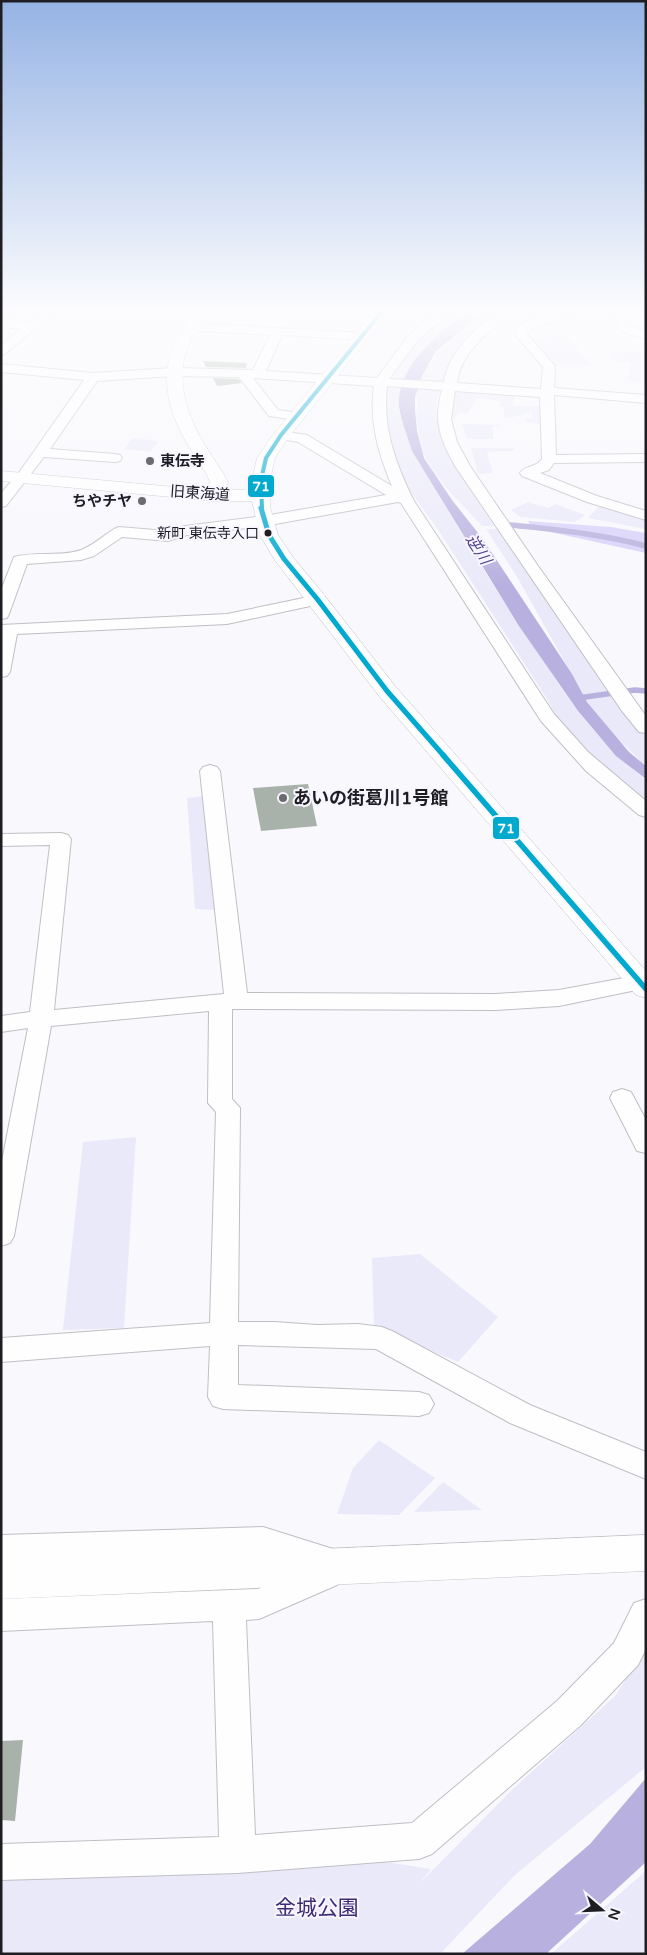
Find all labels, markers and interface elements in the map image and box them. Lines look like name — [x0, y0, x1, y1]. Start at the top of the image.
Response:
place label: 東伝寺 — [160, 452, 205, 470]
marker: 東伝寺 — [144, 455, 156, 467]
line badge: 71 — [247, 474, 275, 498]
text: 71 — [252, 478, 270, 495]
street label: 旧東海道 — [169, 482, 231, 504]
place label: ちやチヤ — [72, 492, 132, 510]
marker: ちやチヤ — [136, 495, 148, 507]
place label: 新町 東伝寺入口 — [157, 525, 259, 542]
marker: 新町 東伝寺入口 — [263, 528, 273, 538]
water label: 逆川 — [461, 531, 496, 570]
place label: あいの街葛川1号館 — [293, 787, 448, 809]
marker: あいの街葛川1号館 — [277, 792, 289, 804]
line badge: 71 — [492, 816, 520, 840]
text: 71 — [497, 820, 515, 837]
north arrow — [577, 1885, 627, 1935]
park label: 金城公園 — [275, 1896, 359, 1921]
text: N — [604, 1906, 624, 1922]

